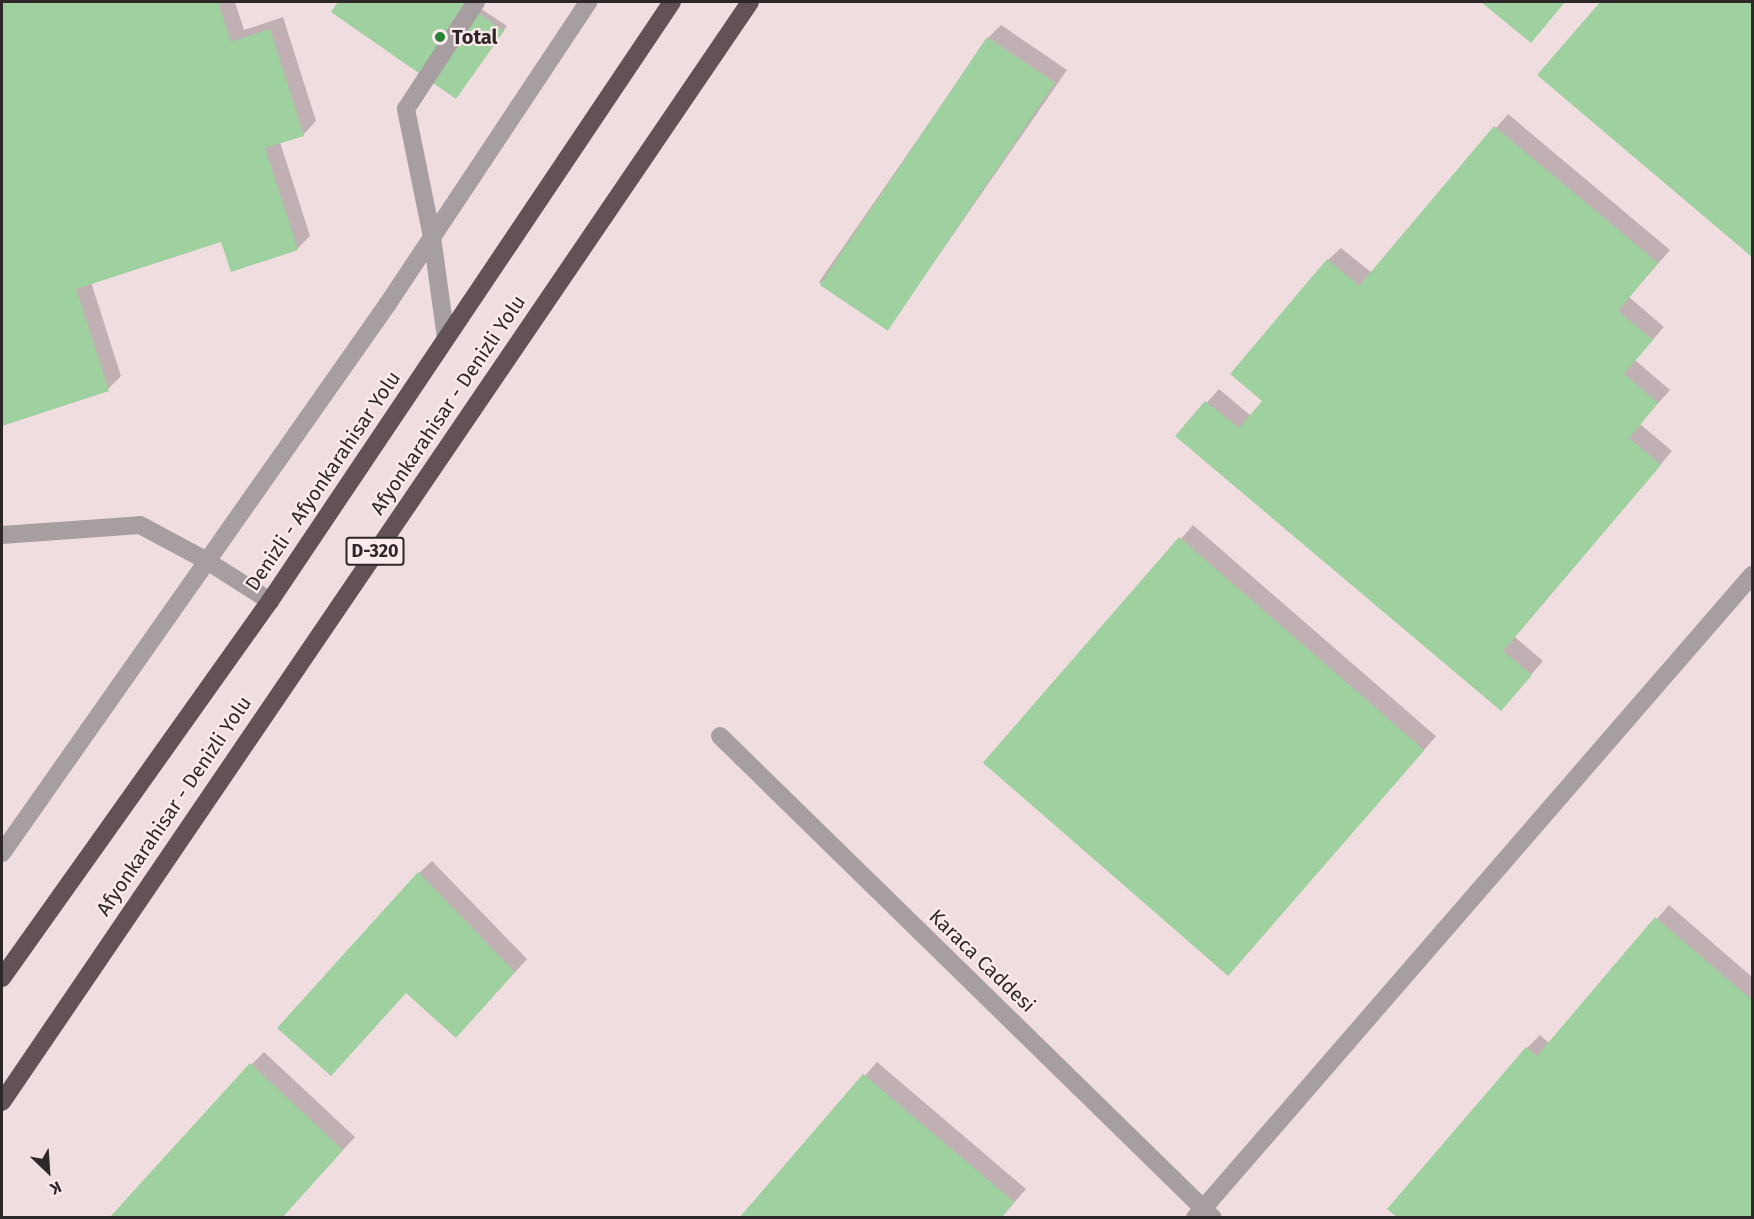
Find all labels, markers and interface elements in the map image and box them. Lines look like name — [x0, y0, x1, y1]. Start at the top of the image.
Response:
place label: Total — [452, 25, 498, 49]
marker: Total — [433, 30, 447, 44]
street label: Afyonkarahisar - Denizli Yolu — [366, 291, 530, 519]
street label: Denizli - Afyonkarahisar Yolu — [241, 367, 405, 595]
road number: D-320 — [345, 536, 405, 566]
street label: Afyonkarahisar - Denizli Yolu — [92, 692, 256, 920]
street label: Karaca Caddesi — [924, 905, 1040, 1017]
north arrow — [18, 1141, 78, 1201]
text: K — [47, 1177, 64, 1199]

